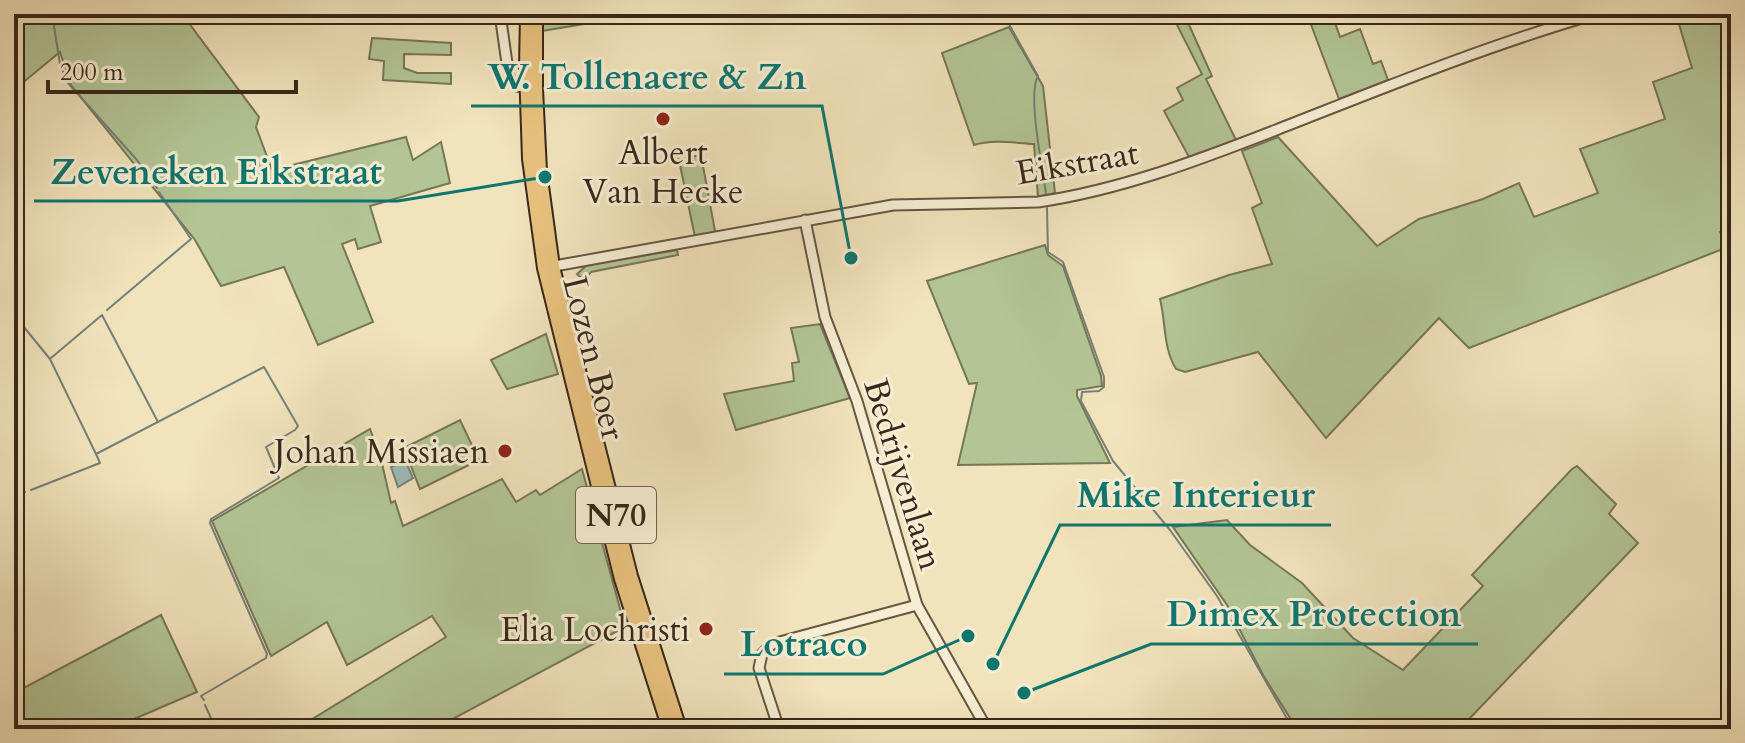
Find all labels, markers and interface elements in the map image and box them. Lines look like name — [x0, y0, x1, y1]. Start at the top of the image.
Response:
scale bar — [48, 44, 296, 94]
callout: W. Tollenaere & Zn — [471, 46, 822, 106]
text: W. Tollenaere & Zn — [486, 53, 807, 102]
text: 200 m — [60, 56, 124, 89]
marker: Albert Van Hecke — [654, 110, 672, 128]
place label: Albert Van Hecke — [582, 130, 744, 215]
street label: Eikstraat — [1012, 130, 1142, 196]
callout: Zeveneken Eikstraat — [34, 141, 398, 201]
text: Zeveneken Eikstraat — [50, 148, 382, 197]
street label: Lozen Boer — [551, 271, 637, 446]
street label: Bedrijvenlaan — [852, 373, 954, 575]
place label: Johan Missiaen — [269, 429, 489, 475]
marker: Johan Missiaen — [496, 442, 514, 460]
callout: Mike Interieur — [1060, 465, 1331, 525]
text: Mike Interieur — [1077, 471, 1316, 520]
road number: N70 — [576, 487, 656, 543]
callout: Dimex Protection — [1151, 584, 1478, 644]
text: Dimex Protection — [1167, 590, 1461, 639]
place label: Elia Lochristi — [500, 607, 690, 653]
callout: Lotraco — [724, 614, 883, 674]
marker: Elia Lochristi — [697, 620, 715, 638]
text: Lotraco — [740, 620, 868, 669]

